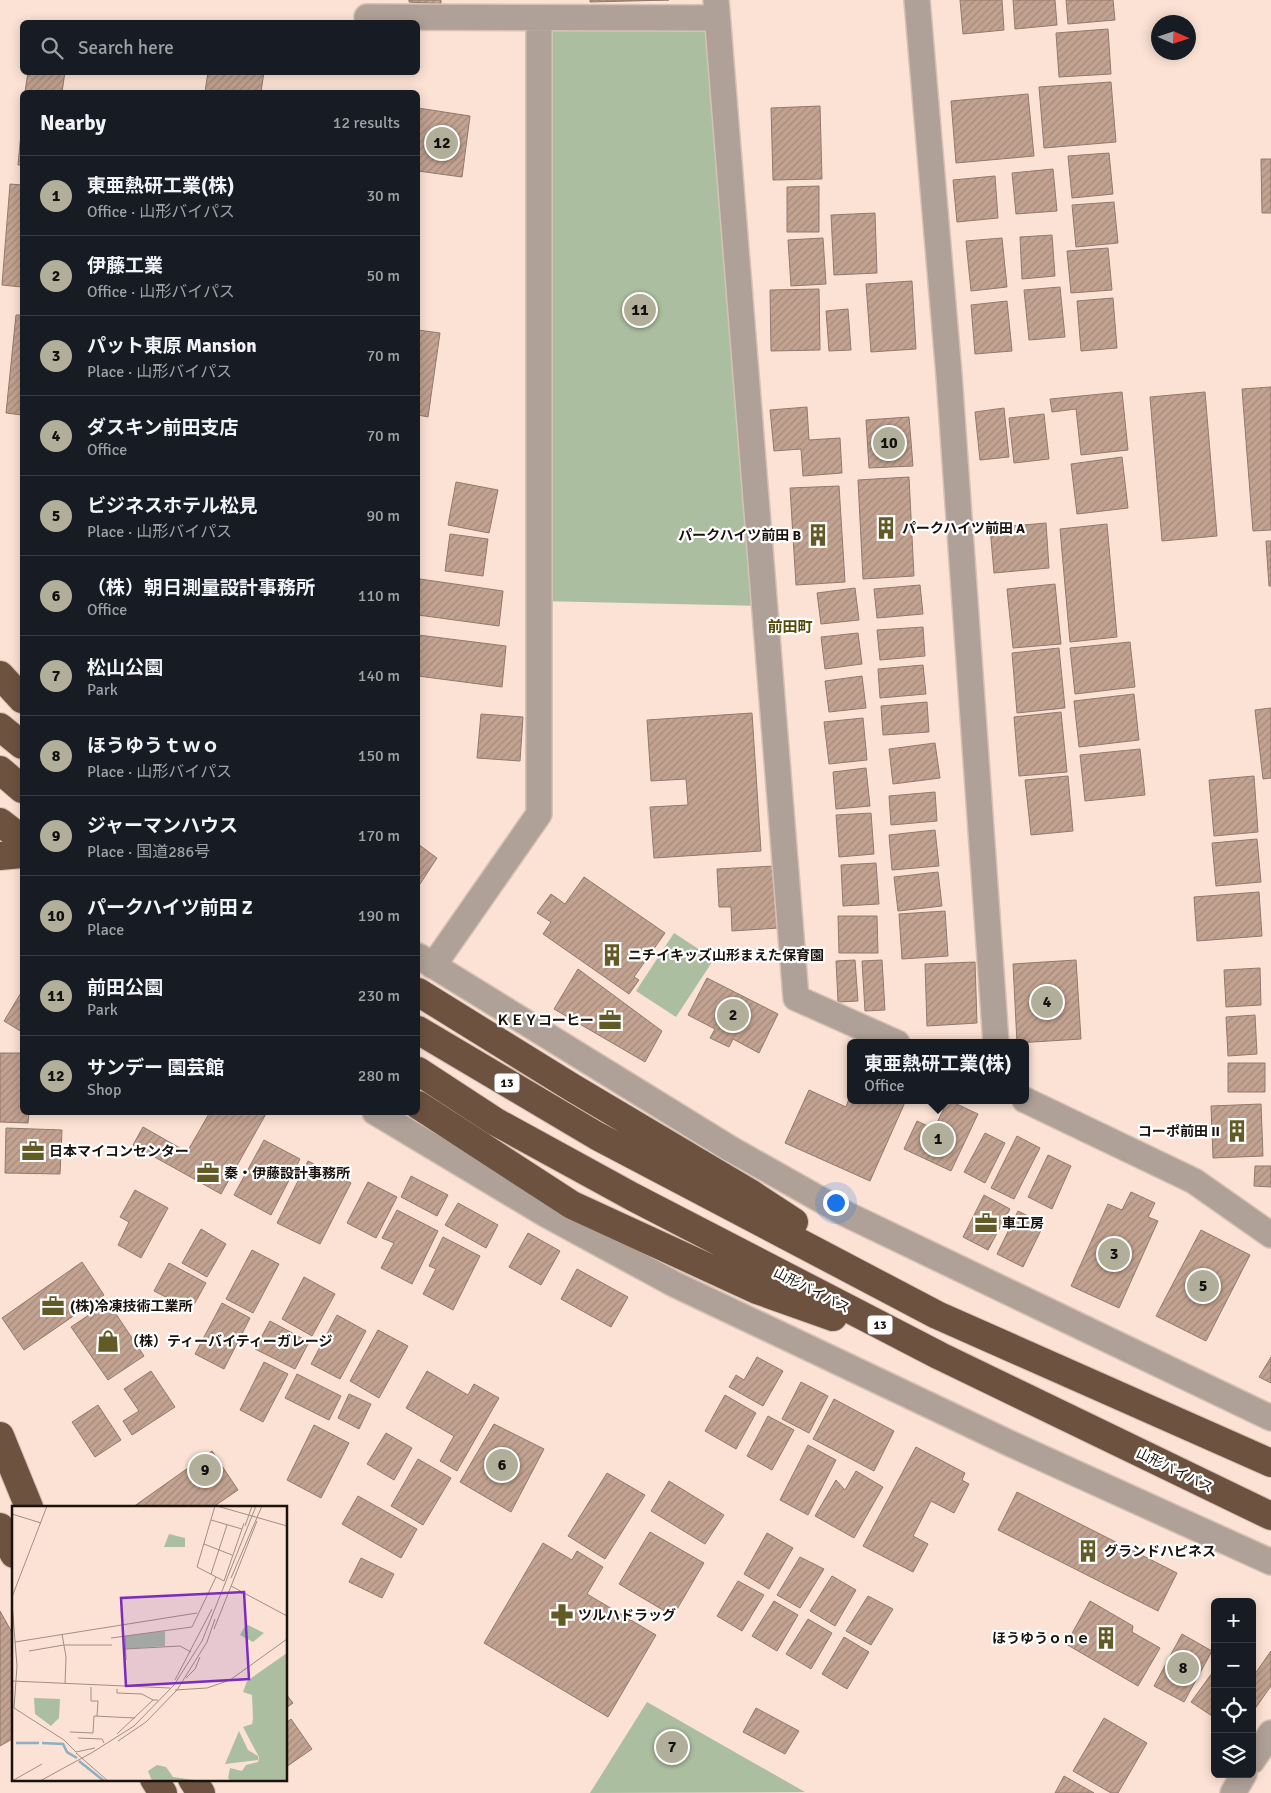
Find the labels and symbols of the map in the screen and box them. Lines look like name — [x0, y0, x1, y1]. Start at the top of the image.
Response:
north arrow — [1151, 15, 1196, 60]
pin: 12 — [426, 124, 458, 162]
pin: 11 — [624, 291, 656, 329]
pin: 10 — [873, 424, 905, 462]
building icon: パークハイツ前田 A — [873, 515, 899, 541]
place label: パークハイツ前田 A — [902, 520, 1025, 537]
building icon: パークハイツ前田 B — [805, 522, 831, 548]
place label: パークハイツ前田 B — [678, 527, 801, 544]
district label: 前田町 — [767, 618, 813, 636]
building icon: ニチイキッズ山形まえた保育園 — [599, 942, 625, 968]
place label: ニチイキッズ山形まえた保育園 — [628, 947, 824, 964]
pin: 4 — [1031, 983, 1063, 1021]
pin: 2 — [717, 996, 749, 1034]
office icon: ＫＥＹコーヒー — [597, 1007, 623, 1033]
place label: ＫＥＹコーヒー — [496, 1012, 594, 1029]
road number: 13 — [494, 1074, 520, 1092]
building icon: コーポ前田 II — [1224, 1118, 1250, 1144]
pin: 1 — [922, 1120, 954, 1158]
place label: コーポ前田 II — [1138, 1123, 1220, 1140]
office icon: 日本マイコンセンター — [20, 1138, 46, 1164]
place label: 日本マイコンセンター — [49, 1143, 189, 1160]
office icon: 秦・伊藤設計事務所 — [195, 1160, 221, 1186]
place label: 秦・伊藤設計事務所 — [224, 1165, 350, 1182]
your location — [823, 1190, 849, 1216]
office icon: 車工房 — [973, 1210, 999, 1236]
place label: 車工房 — [1002, 1215, 1044, 1232]
pin: 3 — [1098, 1235, 1130, 1273]
street label: 山形バイパス — [771, 1264, 853, 1317]
pin: 5 — [1187, 1267, 1219, 1305]
office icon: (株)冷凍技術工業所 — [40, 1293, 66, 1319]
place label: (株)冷凍技術工業所 — [70, 1298, 193, 1315]
road number: 13 — [868, 1316, 892, 1334]
shop icon: （株）ティーバイティーガレージ — [95, 1328, 121, 1354]
place label: （株）ティーバイティーガレージ — [125, 1333, 333, 1350]
street label: 山形バイパス — [1133, 1444, 1216, 1496]
pin: 6 — [486, 1446, 518, 1484]
pin: 9 — [189, 1451, 221, 1489]
inset map — [12, 1506, 288, 1780]
building icon: グランドハピネス — [1075, 1538, 1101, 1564]
place label: グランドハピネス — [1104, 1543, 1216, 1560]
pharmacy icon: ツルハドラッグ — [549, 1602, 575, 1628]
place label: ツルハドラッグ — [578, 1607, 676, 1624]
building icon: ほうゆうｏｎｅ — [1093, 1625, 1119, 1651]
place label: ほうゆうｏｎｅ — [992, 1630, 1090, 1647]
pin: 8 — [1167, 1649, 1199, 1687]
pin: 7 — [656, 1728, 688, 1766]

